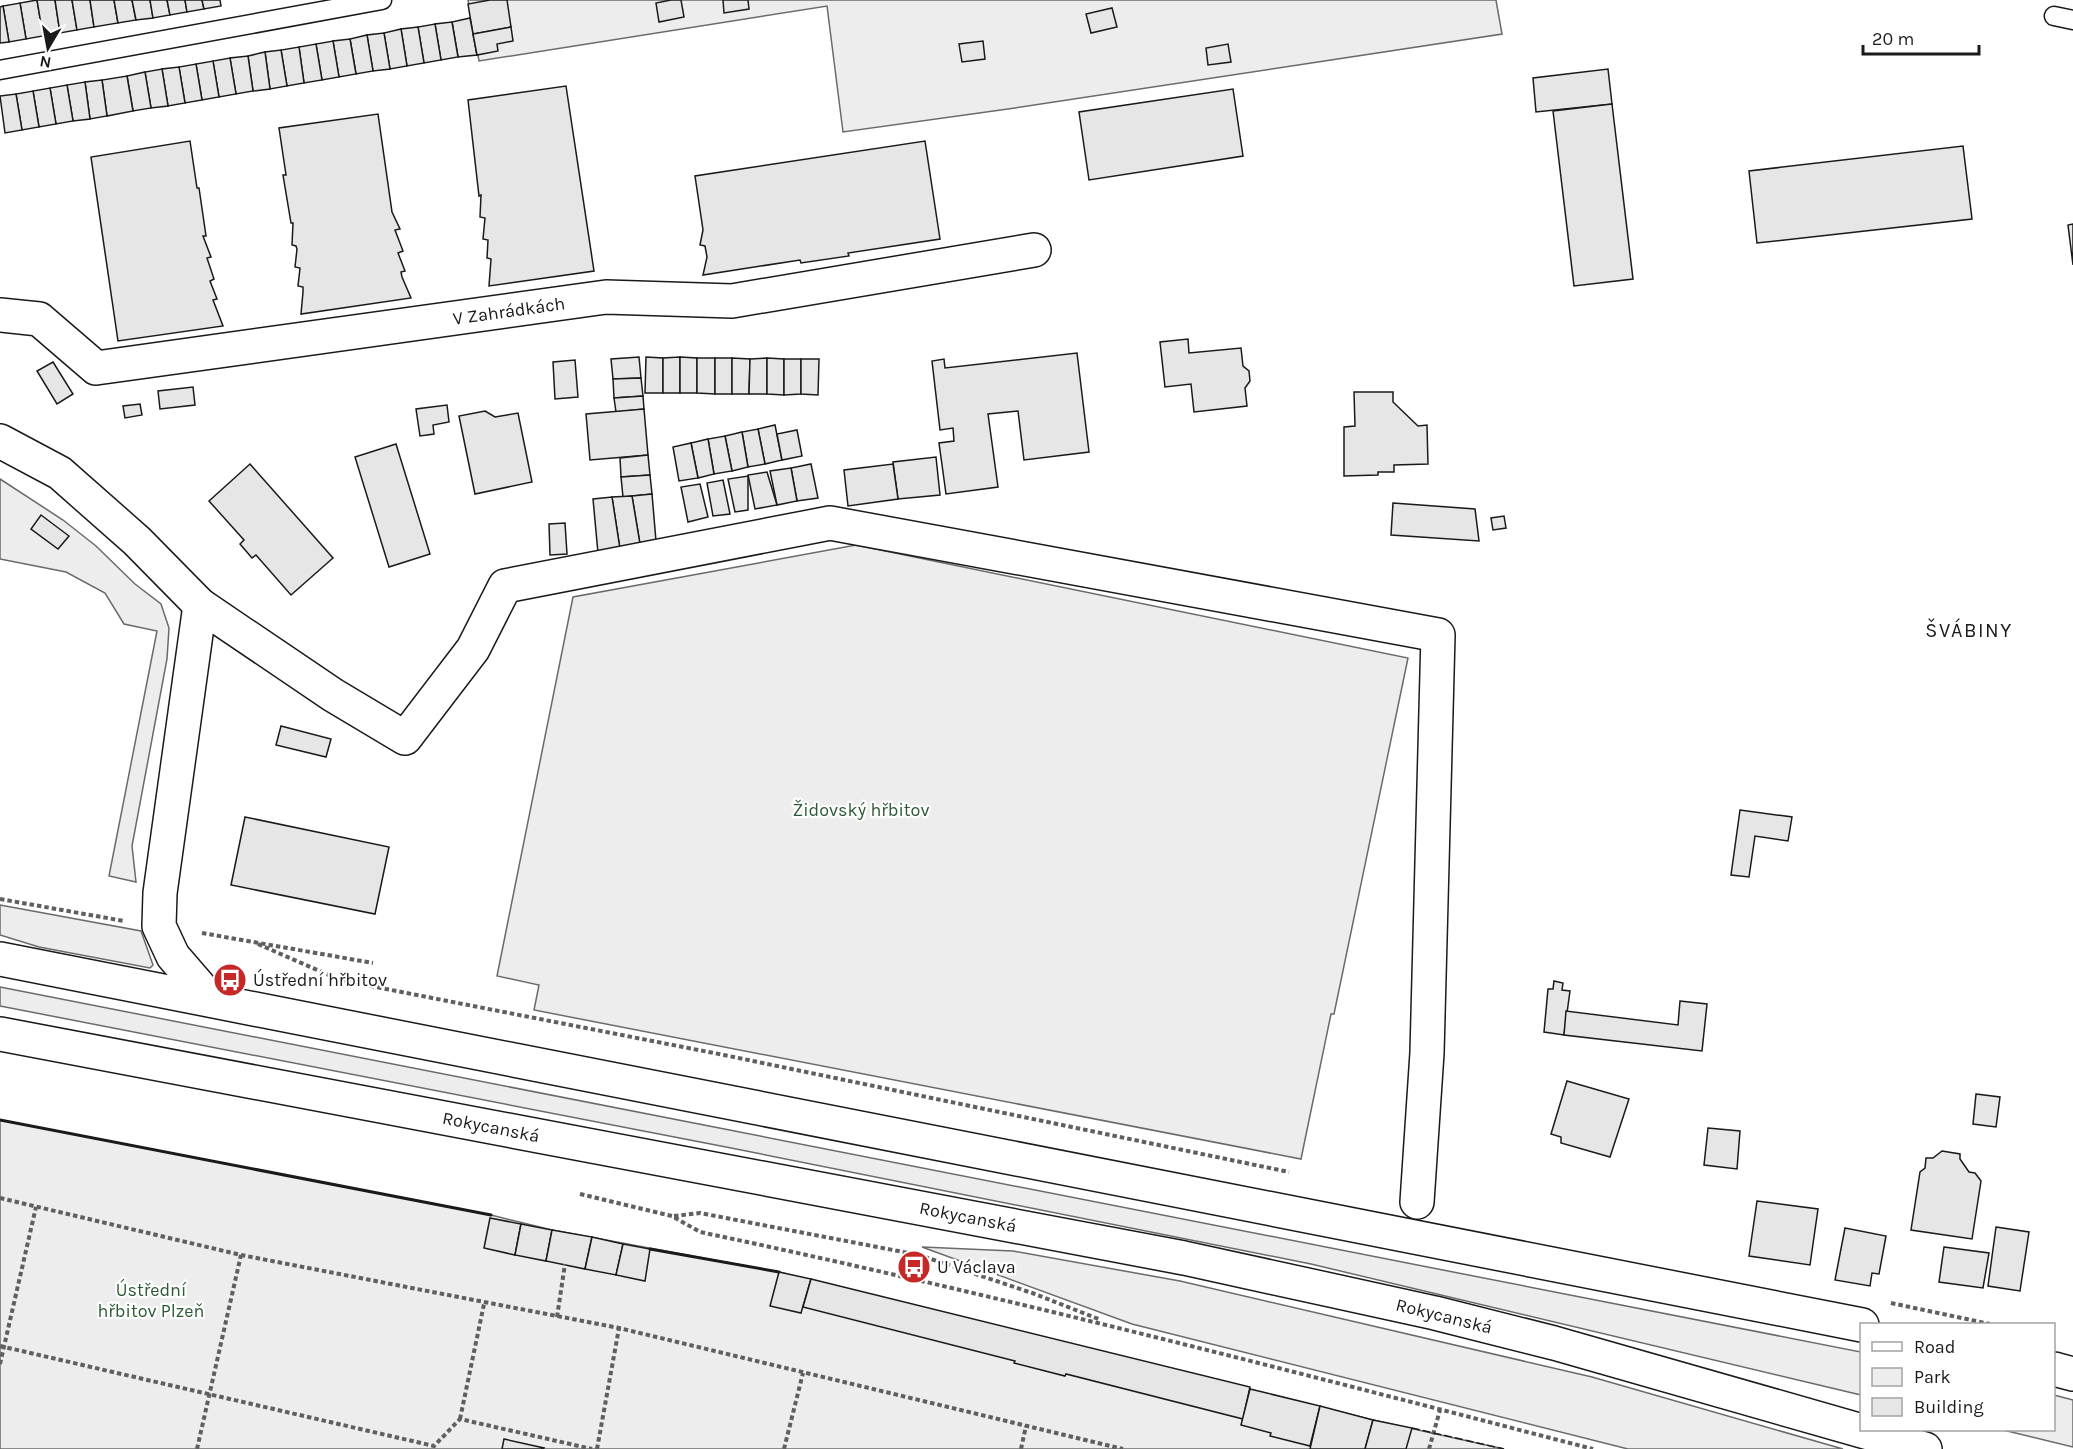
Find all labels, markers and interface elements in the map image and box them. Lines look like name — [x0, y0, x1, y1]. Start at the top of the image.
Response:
north arrow — [18, 18, 78, 78]
scale bar — [1863, 18, 1978, 56]
text: 20 m — [1872, 28, 1914, 50]
text: N — [38, 52, 53, 73]
street label: V Zahrádkách — [451, 292, 567, 330]
district label: ŠVÁBINY — [1925, 618, 2013, 642]
park label: Židovský hřbitov — [793, 799, 929, 821]
bus stop icon: Ústřední hřbitov — [212, 962, 248, 998]
place label: Ústřední hřbitov — [253, 968, 387, 991]
street label: Rokycanská — [440, 1107, 542, 1147]
street label: Rokycanská — [917, 1197, 1019, 1237]
bus stop icon: U Václava — [896, 1249, 932, 1285]
place label: U Václava — [937, 1256, 1016, 1278]
park label: Ústřední hřbitov Plzeň — [98, 1278, 204, 1322]
street label: Rokycanská — [1393, 1293, 1495, 1339]
legend — [1860, 1323, 2055, 1431]
text: Road — [1914, 1336, 1955, 1358]
text: Park — [1914, 1366, 1951, 1388]
text: Building — [1914, 1396, 1984, 1418]

